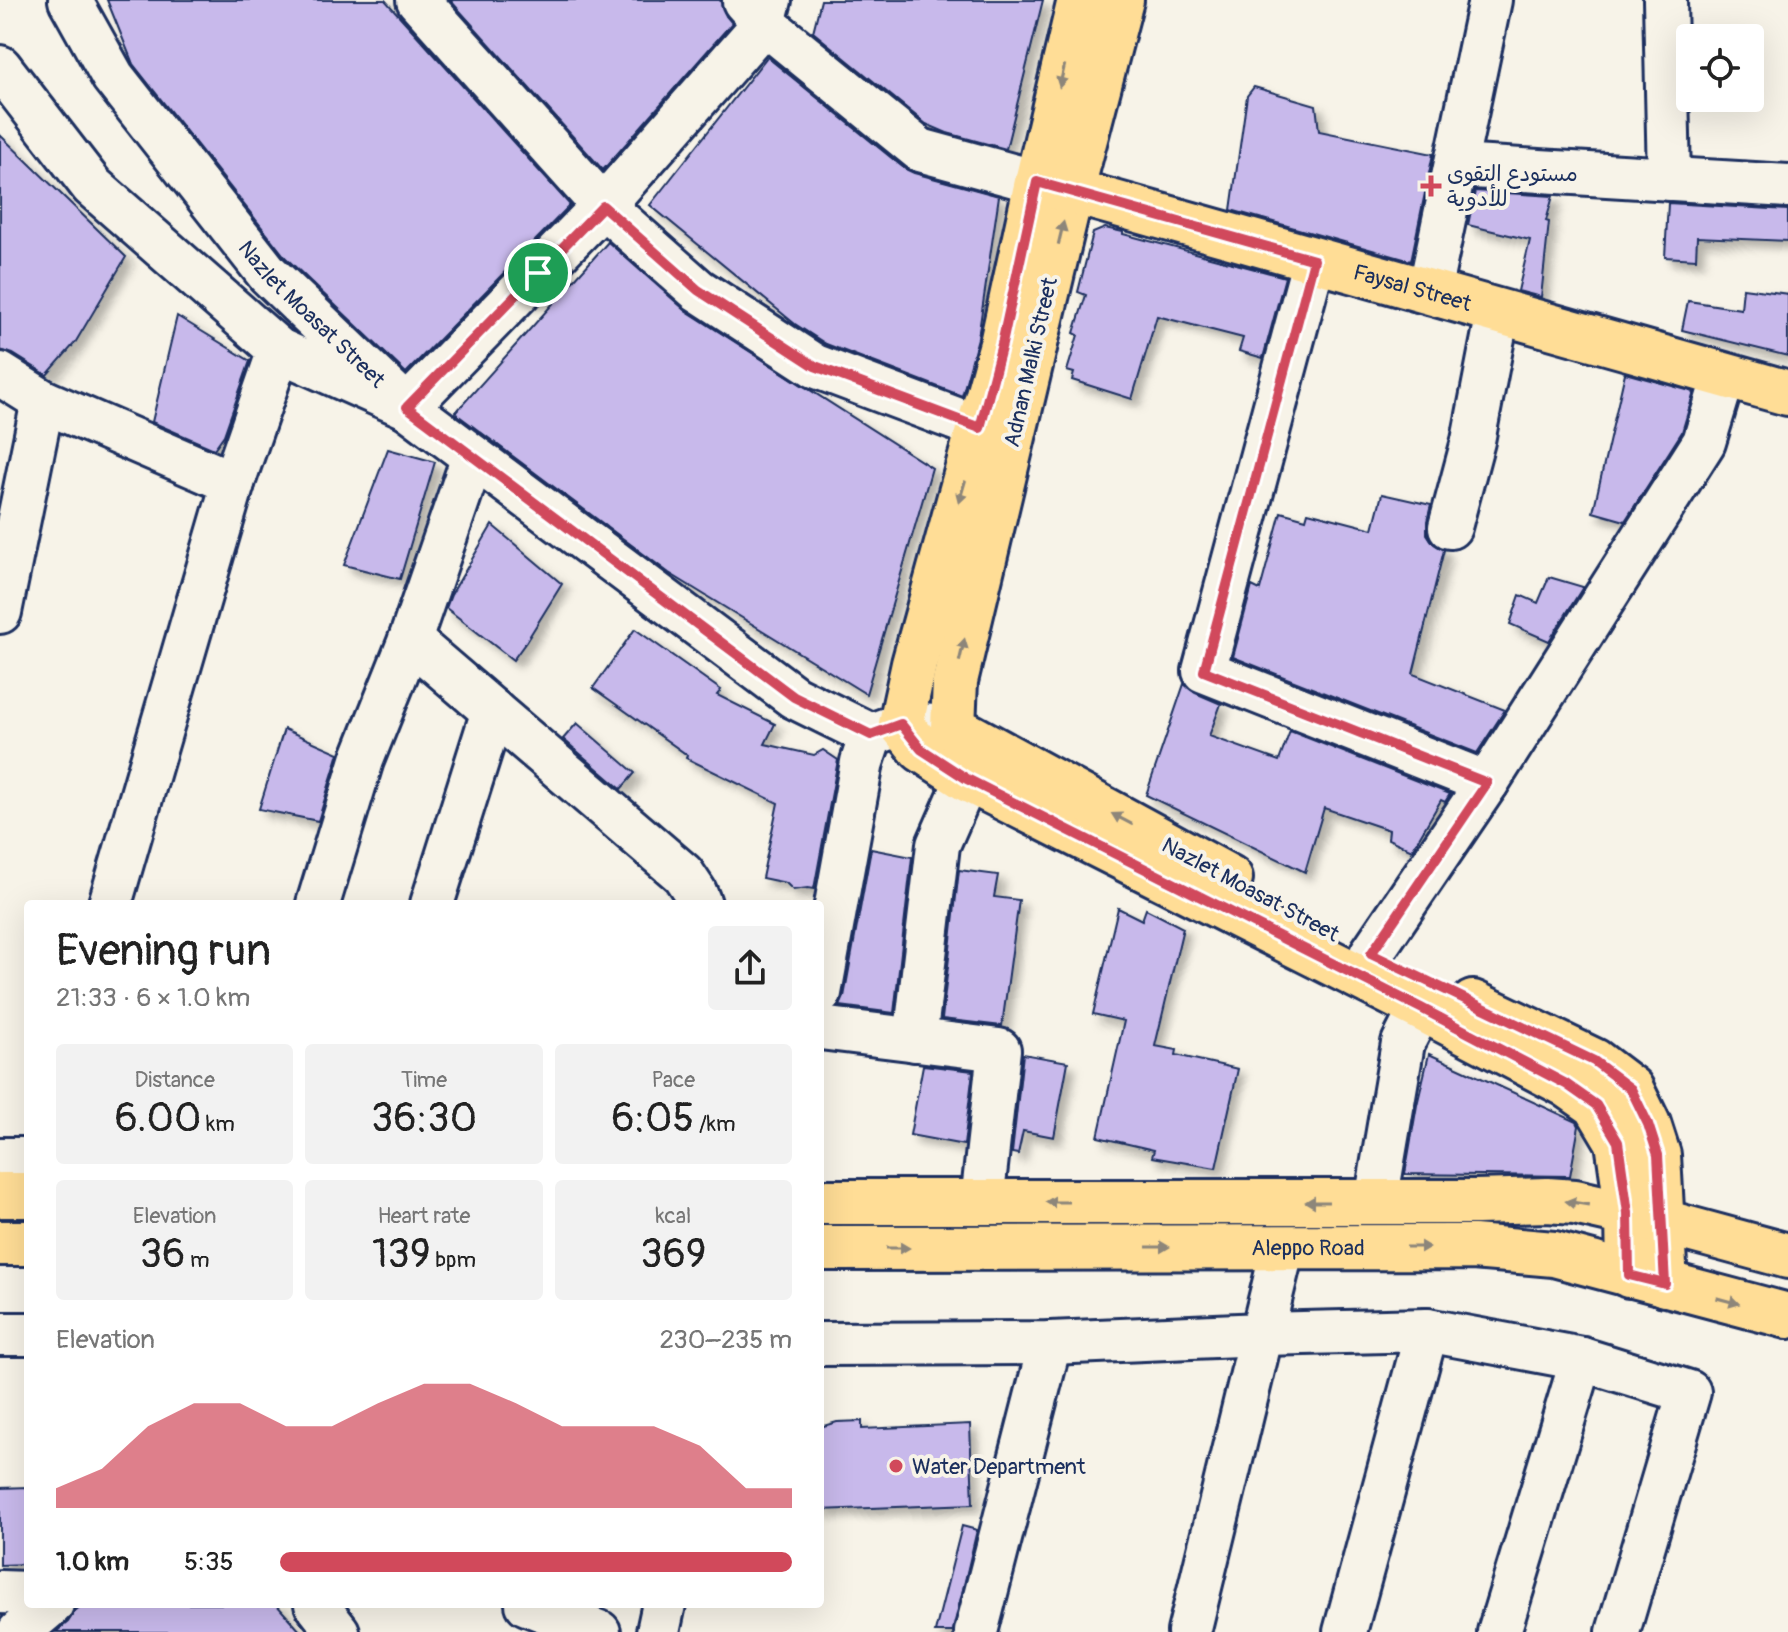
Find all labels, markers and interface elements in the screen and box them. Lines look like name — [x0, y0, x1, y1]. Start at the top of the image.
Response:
map controls — [1676, 24, 1764, 112]
button: locate — [1676, 24, 1764, 112]
one-way arrow — [1055, 64, 1068, 89]
place label: مستودع التقوى للأدوية — [1447, 160, 1578, 213]
marker: مستودع التقوى للأدوية — [1422, 177, 1440, 195]
one-way arrow — [1056, 221, 1068, 246]
street label: Nazlet Moasat Street — [232, 235, 391, 394]
pin — [504, 239, 572, 307]
icon: arrive — [516, 251, 560, 295]
street label: Faysal Street — [1350, 258, 1475, 318]
street label: Adnan Malki Street — [998, 275, 1064, 450]
one-way arrow — [955, 481, 968, 505]
one-way arrow — [956, 637, 969, 662]
one-way arrow — [1110, 813, 1133, 826]
street label: Nazlet Moasat Street — [1157, 831, 1344, 949]
text: Evening run — [56, 924, 271, 979]
button: share — [708, 926, 792, 1010]
text: 21:33 · 6 × 1.0 km — [56, 982, 250, 1014]
text: Distance — [134, 1066, 215, 1094]
text: Time — [401, 1066, 447, 1094]
text: Pace — [652, 1066, 695, 1094]
text: 6.00 — [115, 1094, 201, 1143]
text: 36:30 — [371, 1094, 477, 1143]
text: 6:05 — [611, 1094, 694, 1143]
text: km — [201, 1110, 235, 1138]
text: /km — [694, 1110, 736, 1138]
one-way arrow — [1044, 1196, 1069, 1208]
one-way arrow — [1304, 1196, 1329, 1208]
one-way arrow — [1564, 1196, 1589, 1209]
text: Elevation — [133, 1202, 217, 1230]
text: Heart rate — [378, 1202, 470, 1230]
text: kcal — [655, 1202, 691, 1230]
text: 36 — [140, 1230, 185, 1279]
text: 139 — [372, 1230, 431, 1279]
text: 369 — [640, 1230, 706, 1279]
street label: Aleppo Road — [1251, 1234, 1365, 1262]
one-way arrow — [1146, 1241, 1171, 1253]
one-way arrow — [1406, 1241, 1431, 1253]
one-way arrow — [886, 1242, 911, 1254]
text: m — [185, 1246, 210, 1274]
text: bpm — [431, 1246, 476, 1274]
one-way arrow — [1715, 1295, 1740, 1307]
text: Elevation — [56, 1324, 155, 1356]
text: 230–235 m — [660, 1324, 792, 1356]
place label: Water Department — [912, 1453, 1086, 1481]
marker: Water Department — [887, 1457, 905, 1475]
text: 1.0 km — [56, 1546, 129, 1578]
text: 5:35 — [184, 1546, 234, 1578]

